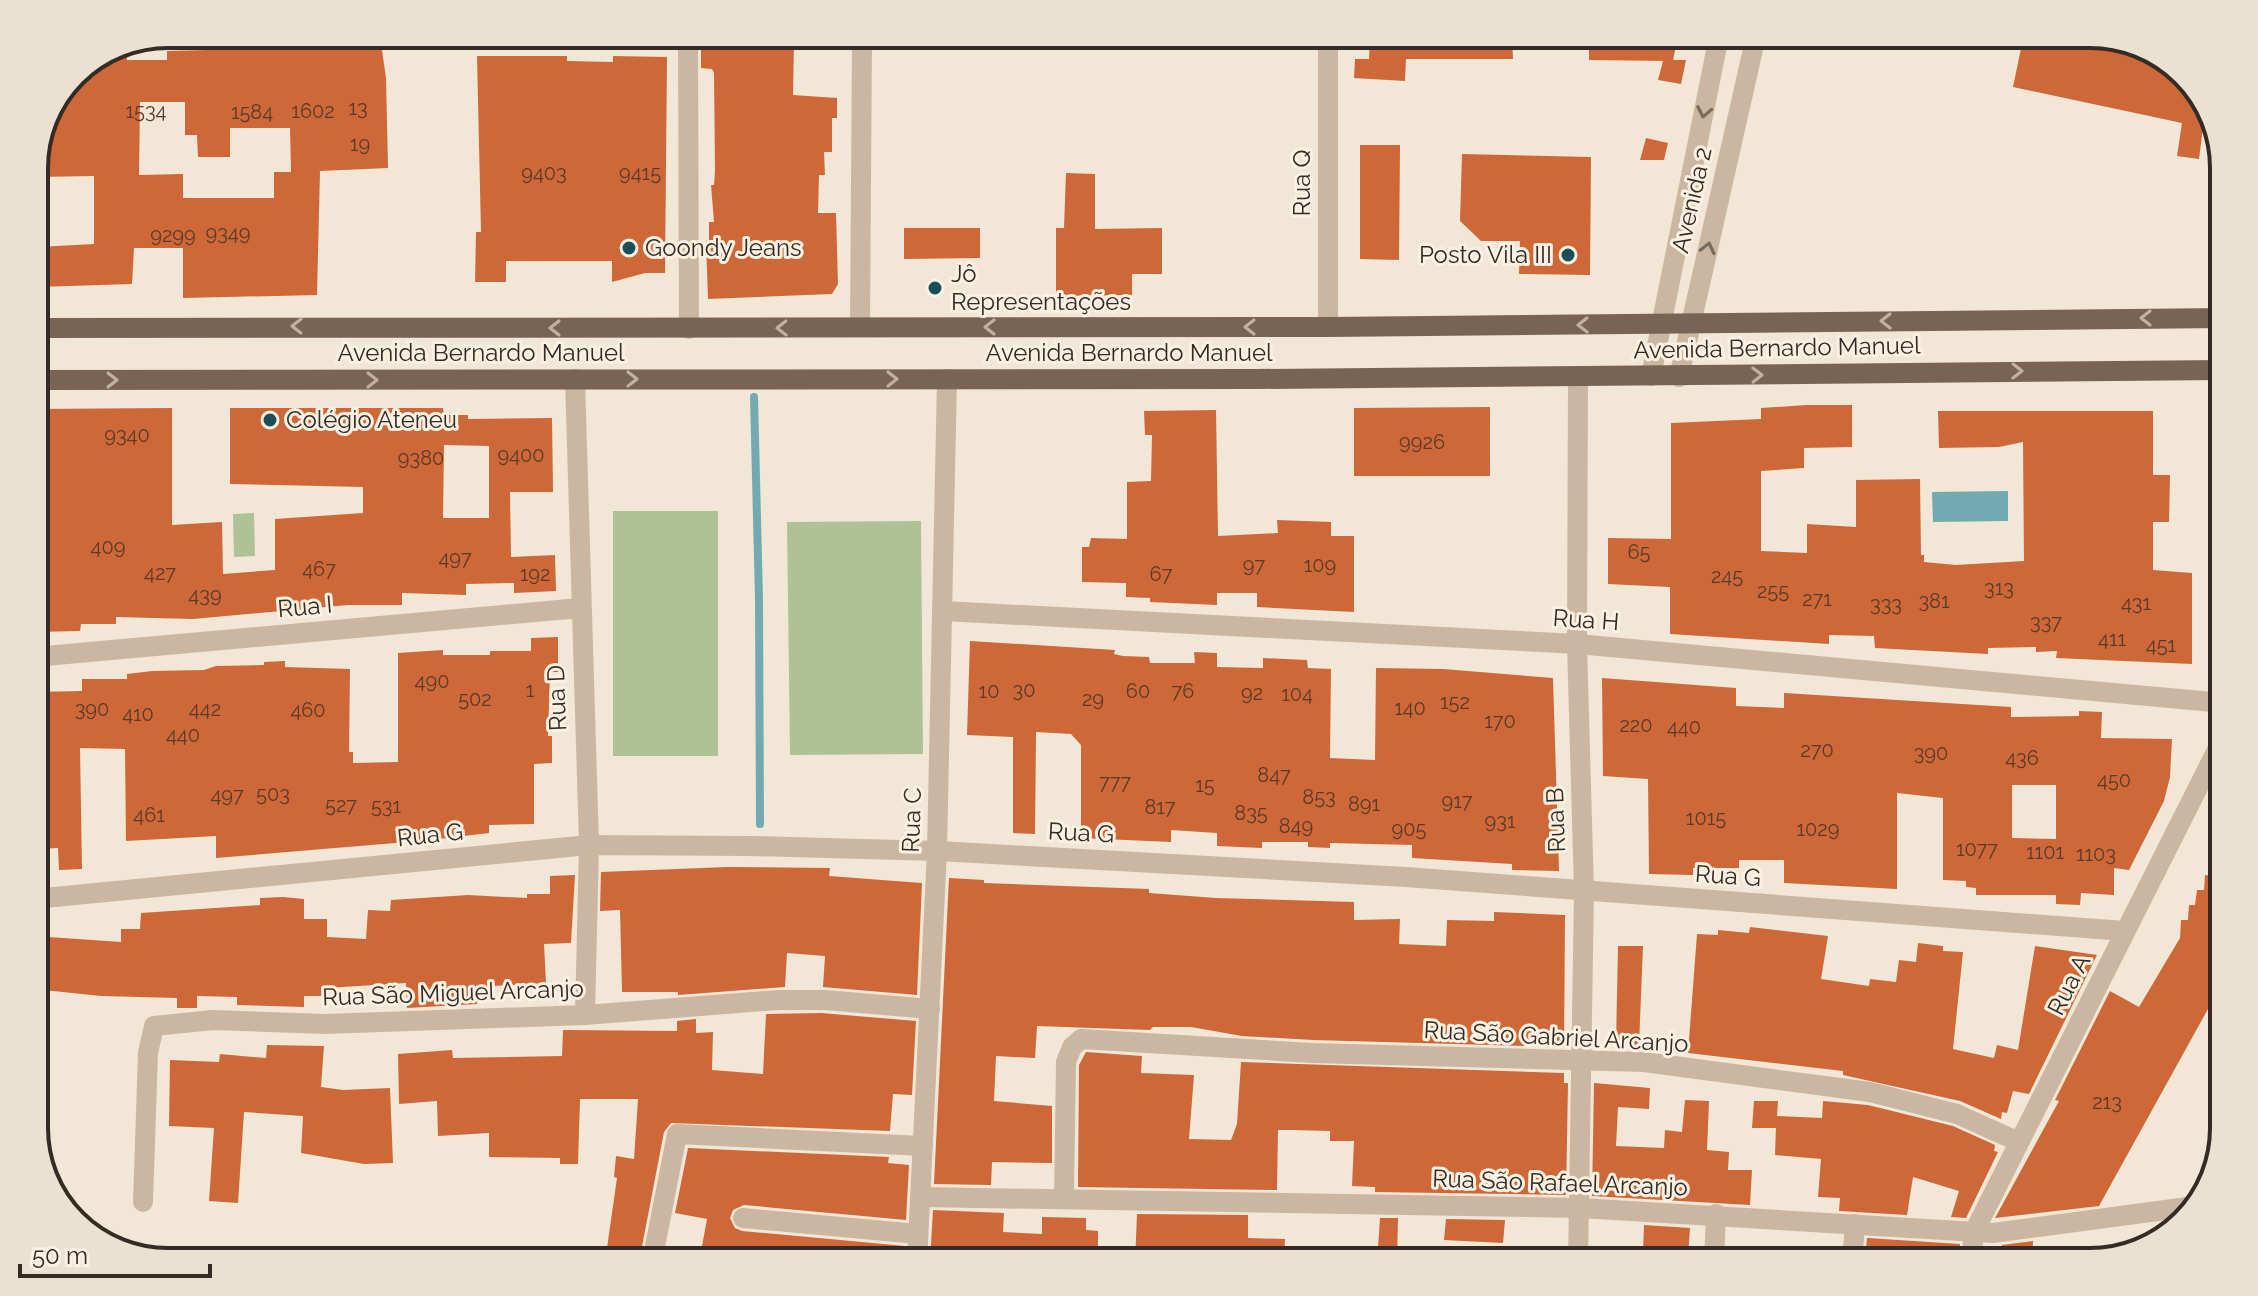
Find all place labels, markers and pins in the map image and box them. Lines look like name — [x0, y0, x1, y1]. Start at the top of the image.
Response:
place label: Goondy Jeans — [645, 233, 802, 262]
marker: Goondy Jeans — [620, 239, 638, 257]
place label: Posto Vila III — [1419, 240, 1552, 269]
marker: Posto Vila III — [1559, 246, 1577, 264]
place label: Jô Representações — [951, 259, 1131, 316]
marker: Jô Representações — [926, 279, 944, 297]
place label: Colégio Ateneu — [286, 405, 457, 434]
marker: Colégio Ateneu — [261, 411, 279, 429]

